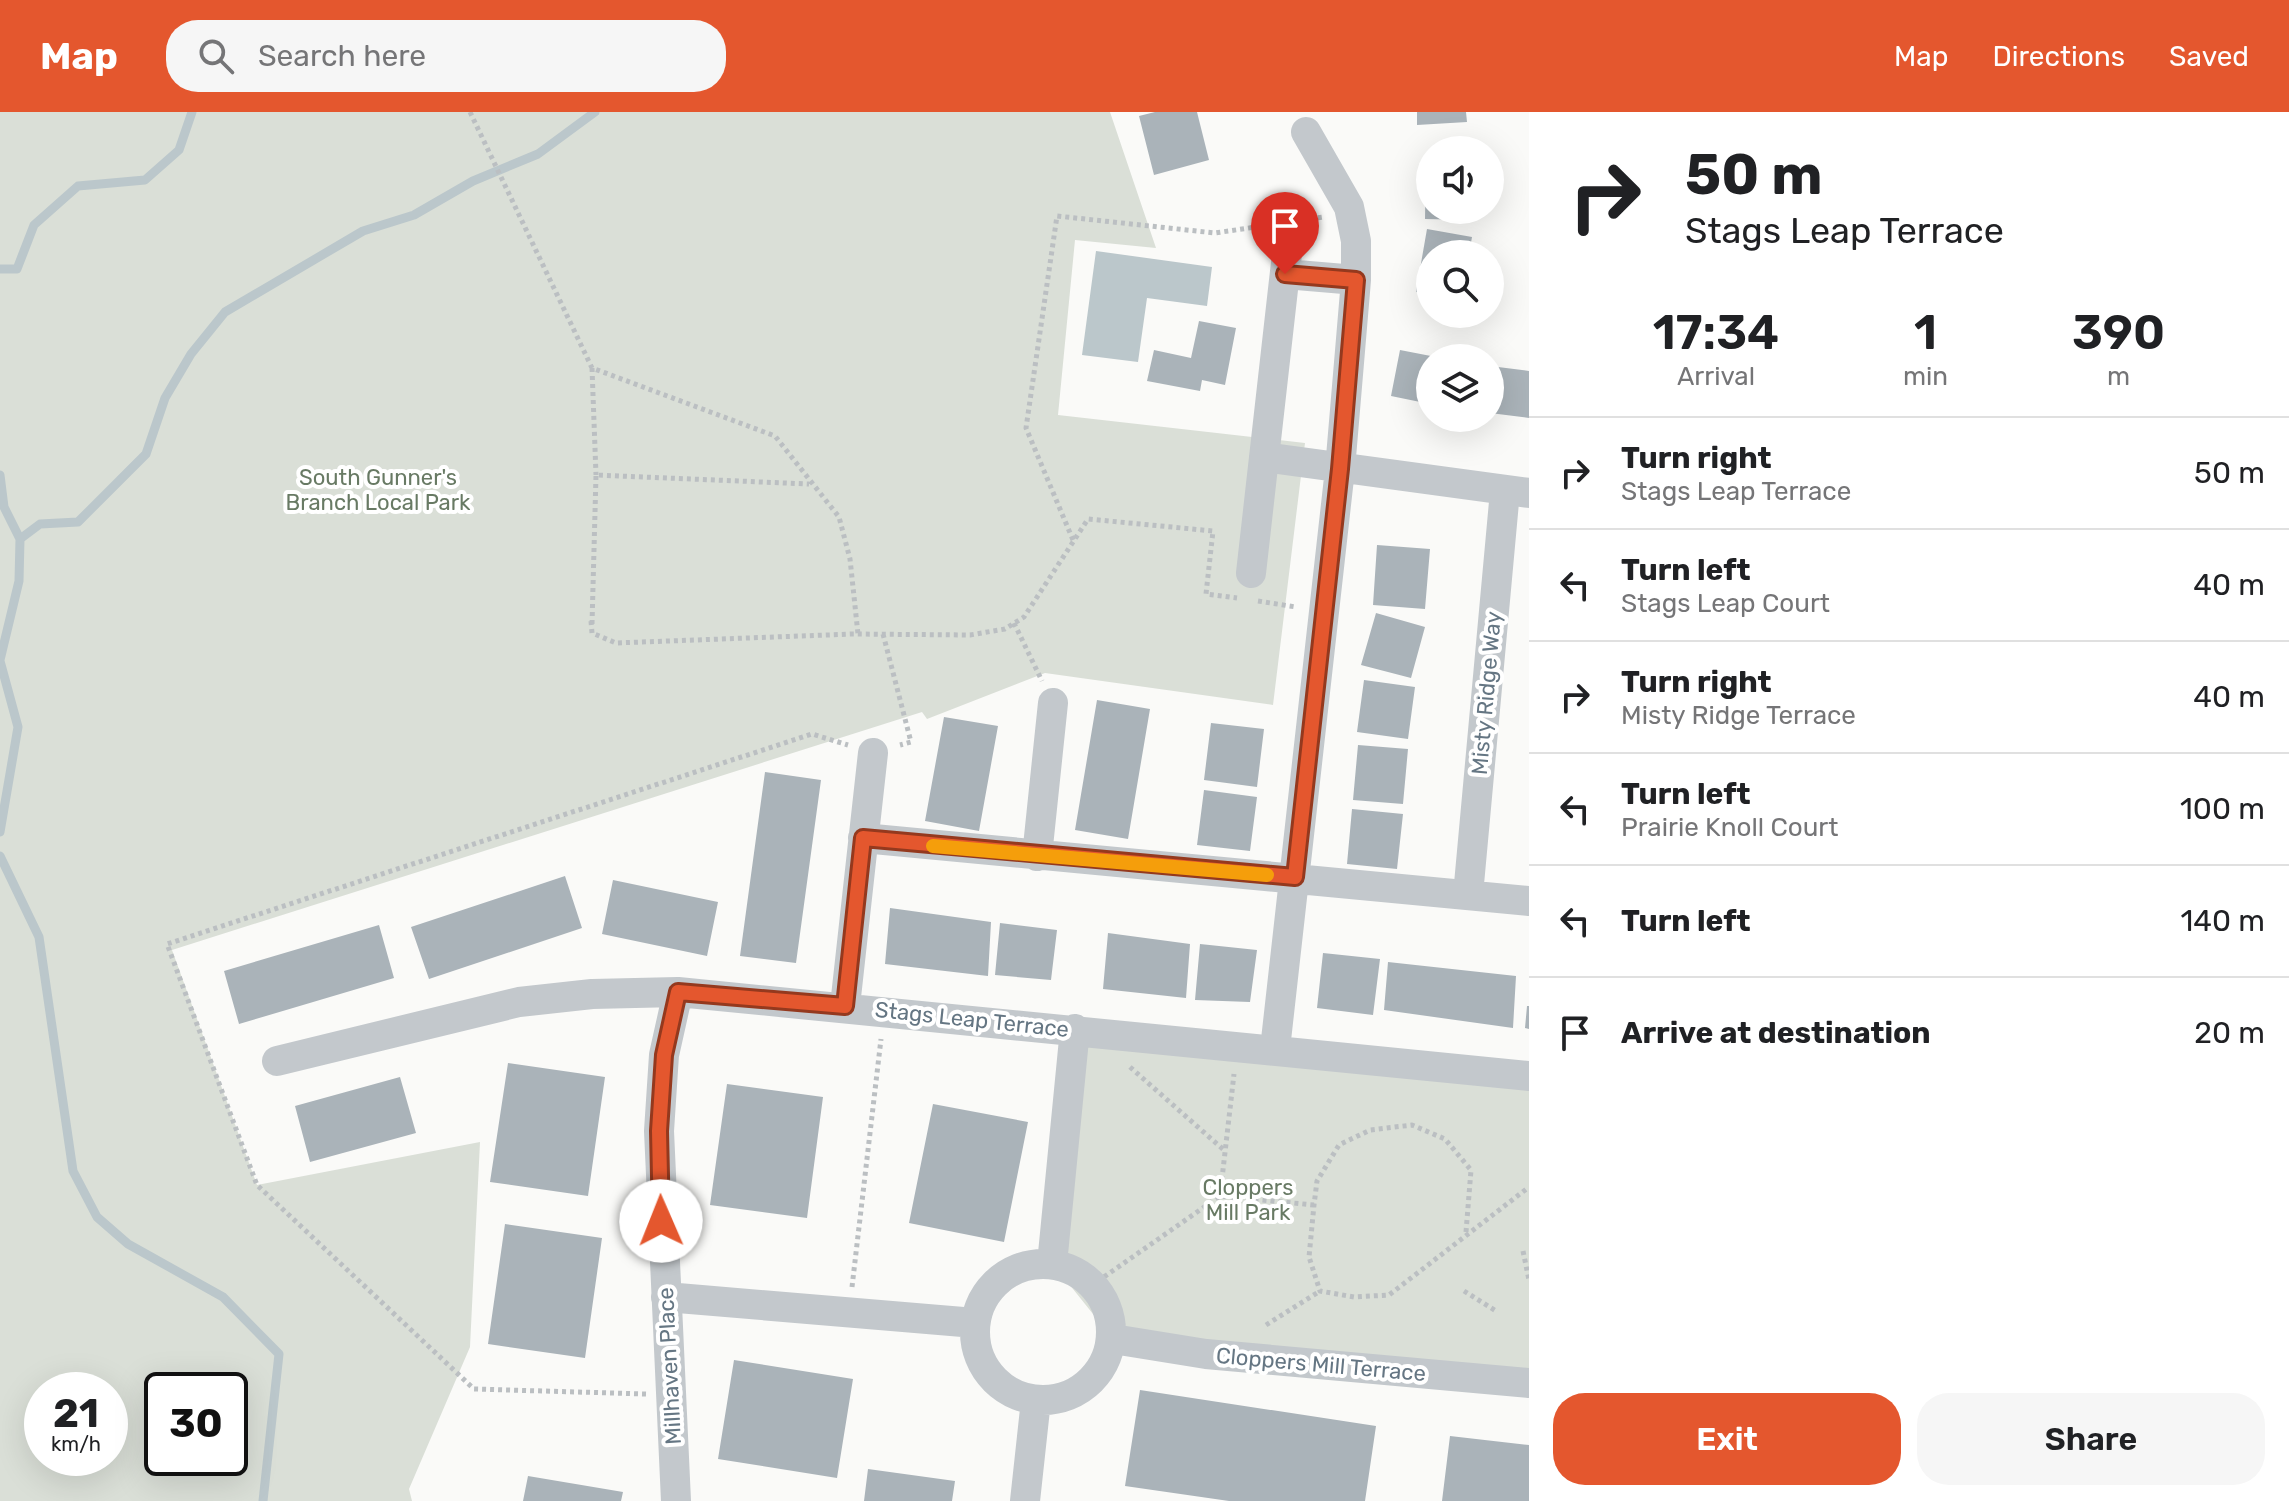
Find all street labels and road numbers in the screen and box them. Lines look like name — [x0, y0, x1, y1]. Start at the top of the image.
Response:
street label: Misty Ridge Way — [1466, 610, 1507, 776]
street label: Stags Leap Terrace — [874, 996, 1070, 1043]
street label: Millhaven Place — [652, 1287, 687, 1445]
street label: Cloppers Mill Terrace — [1215, 1342, 1427, 1387]

